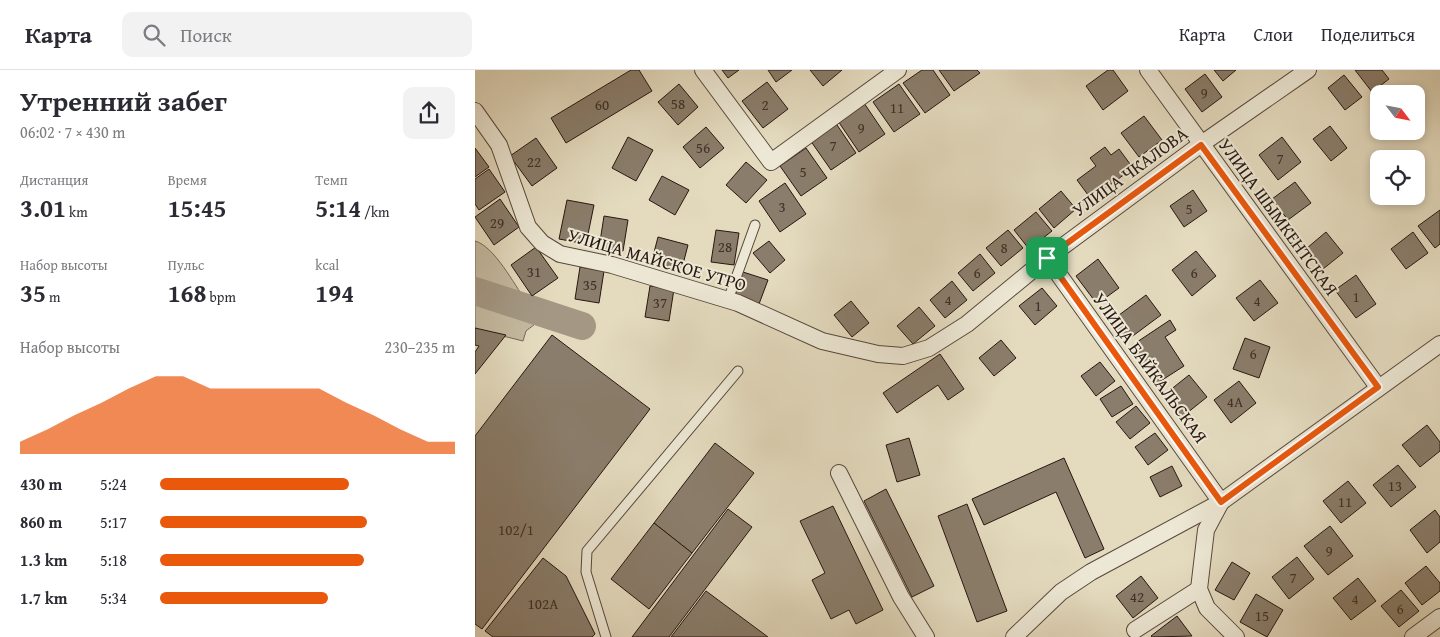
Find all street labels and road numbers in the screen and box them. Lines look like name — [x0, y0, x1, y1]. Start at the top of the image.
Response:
street label: УЛИЦА ЧКАЛОВА — [1066, 120, 1193, 223]
street label: УЛИЦА ШЫМКЕНТСКАЯ — [1212, 132, 1345, 301]
street label: УЛИЦА МАЙСКОЕ УТРО — [565, 221, 750, 298]
street label: УЛИЦА БАЙКАЛЬСКАЯ — [1087, 287, 1214, 449]

